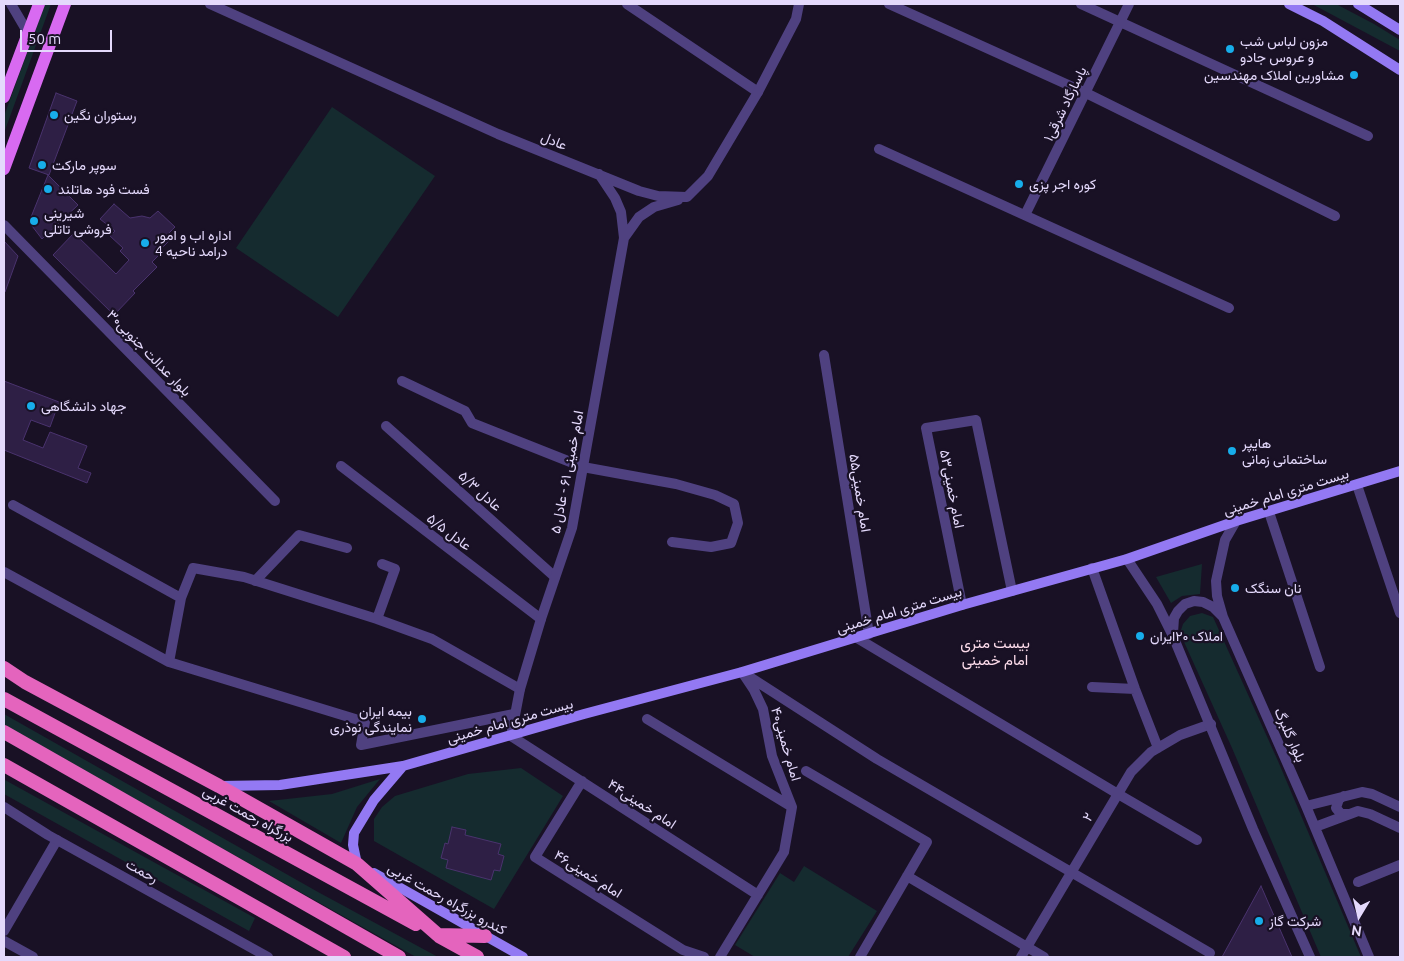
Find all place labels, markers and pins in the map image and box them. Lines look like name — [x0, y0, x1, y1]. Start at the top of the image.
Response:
place label: مزون لباس شب و عروس جادو — [1240, 33, 1328, 65]
marker: مزون لباس شب و عروس جادو — [1224, 43, 1236, 55]
place label: مشاورین املاک مهندسین — [1204, 67, 1344, 83]
marker: مشاورین املاک مهندسین — [1348, 69, 1360, 81]
place label: رستوران نگین — [64, 107, 137, 123]
marker: رستوران نگین — [48, 109, 60, 121]
place label: سوپر مارکت — [52, 157, 117, 173]
marker: سوپر مارکت — [36, 159, 48, 171]
place label: کوره اجر پزی — [1029, 176, 1096, 192]
marker: کوره اجر پزی — [1013, 178, 1025, 190]
place label: فست فود هاتلند — [58, 181, 150, 197]
marker: فست فود هاتلند — [42, 183, 54, 195]
place label: شیرینی فروشی تاتلی — [44, 205, 112, 238]
marker: شیرینی فروشی تاتلی — [28, 215, 40, 227]
place label: اداره اب و امور درامد ناحیه 4 — [155, 227, 231, 260]
marker: اداره اب و امور درامد ناحیه 4 — [139, 237, 151, 249]
place label: جهاد دانشگاهی — [41, 398, 126, 414]
marker: جهاد دانشگاهی — [25, 400, 37, 412]
place label: هایپر ساختمانی زمانی — [1242, 435, 1327, 468]
marker: هایپر ساختمانی زمانی — [1226, 445, 1238, 457]
place label: نان سنگک — [1245, 580, 1301, 596]
marker: نان سنگک — [1229, 582, 1241, 594]
place label: املاک ۲۰ایران — [1150, 628, 1223, 644]
marker: املاک ۲۰ایران — [1134, 630, 1146, 642]
place label: بیمه ایران نمایندگی نوذری — [330, 703, 412, 736]
marker: بیمه ایران نمایندگی نوذری — [416, 713, 428, 725]
place label: شرکت گاز — [1269, 913, 1321, 929]
marker: شرکت گاز — [1253, 915, 1265, 927]

